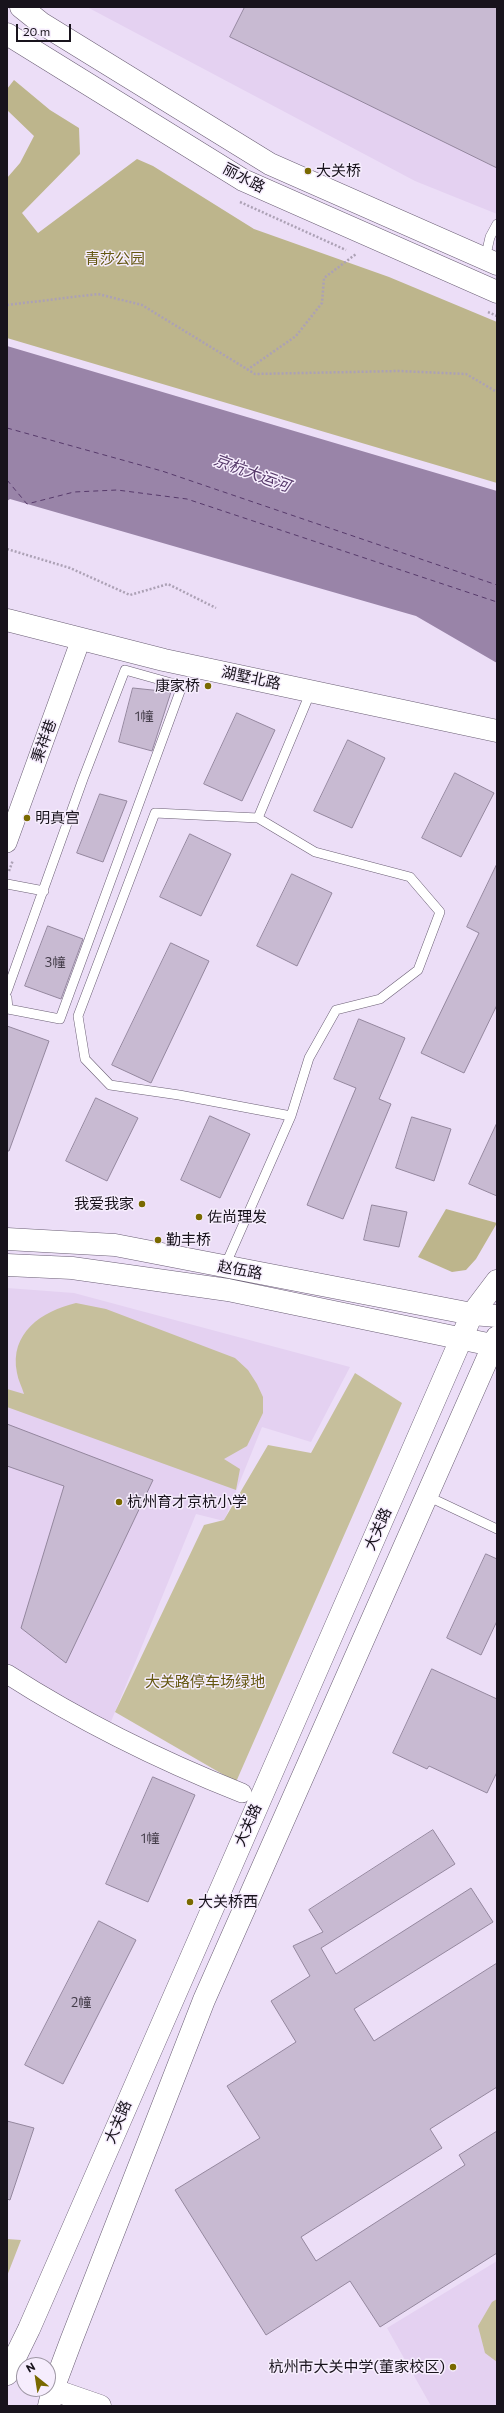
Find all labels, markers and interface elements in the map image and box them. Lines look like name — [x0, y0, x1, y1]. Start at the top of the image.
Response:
scale bar — [18, 16, 73, 42]
text: 20 m — [23, 24, 50, 38]
street label: 丽水路 — [220, 159, 268, 197]
place label: 大关桥 — [316, 162, 361, 180]
marker: 大关桥 — [303, 166, 313, 176]
park label: 青莎公园 — [85, 250, 145, 268]
water label: 京杭大运河 — [211, 450, 293, 496]
street label: 湖墅北路 — [220, 663, 282, 693]
place label: 康家桥 — [155, 677, 200, 695]
marker: 康家桥 — [203, 681, 213, 691]
house number: 1幢 — [135, 709, 153, 725]
street label: 秉祥巷 — [28, 717, 60, 765]
place label: 明真宫 — [35, 809, 80, 827]
marker: 明真宫 — [22, 813, 32, 823]
house number: 3幢 — [45, 955, 65, 971]
place label: 我爱我家 — [74, 1195, 134, 1213]
marker: 我爱我家 — [137, 1199, 147, 1209]
place label: 佐尚理发 — [207, 1208, 267, 1226]
marker: 佐尚理发 — [194, 1212, 204, 1222]
place label: 勤丰桥 — [166, 1231, 211, 1249]
marker: 勤丰桥 — [153, 1235, 163, 1245]
street label: 赵伍路 — [216, 1257, 264, 1283]
place label: 杭州育才京杭小学 — [127, 1493, 247, 1511]
marker: 杭州育才京杭小学 — [114, 1497, 124, 1507]
street label: 大关路 — [361, 1505, 395, 1553]
park label: 大关路停车场绿地 — [145, 1673, 265, 1691]
street label: 大关路 — [231, 1801, 265, 1849]
house number: 1幢 — [141, 1831, 159, 1847]
place label: 大关桥西 — [198, 1893, 258, 1911]
marker: 大关桥西 — [185, 1897, 195, 1907]
house number: 2幢 — [71, 1995, 91, 2011]
street label: 大关路 — [101, 2098, 135, 2146]
north arrow — [16, 2357, 56, 2397]
place label: 杭州市大关中学(董家校区) — [268, 2358, 445, 2376]
text: N — [23, 2359, 37, 2375]
marker: 杭州市大关中学(董家校区) — [448, 2362, 458, 2372]

